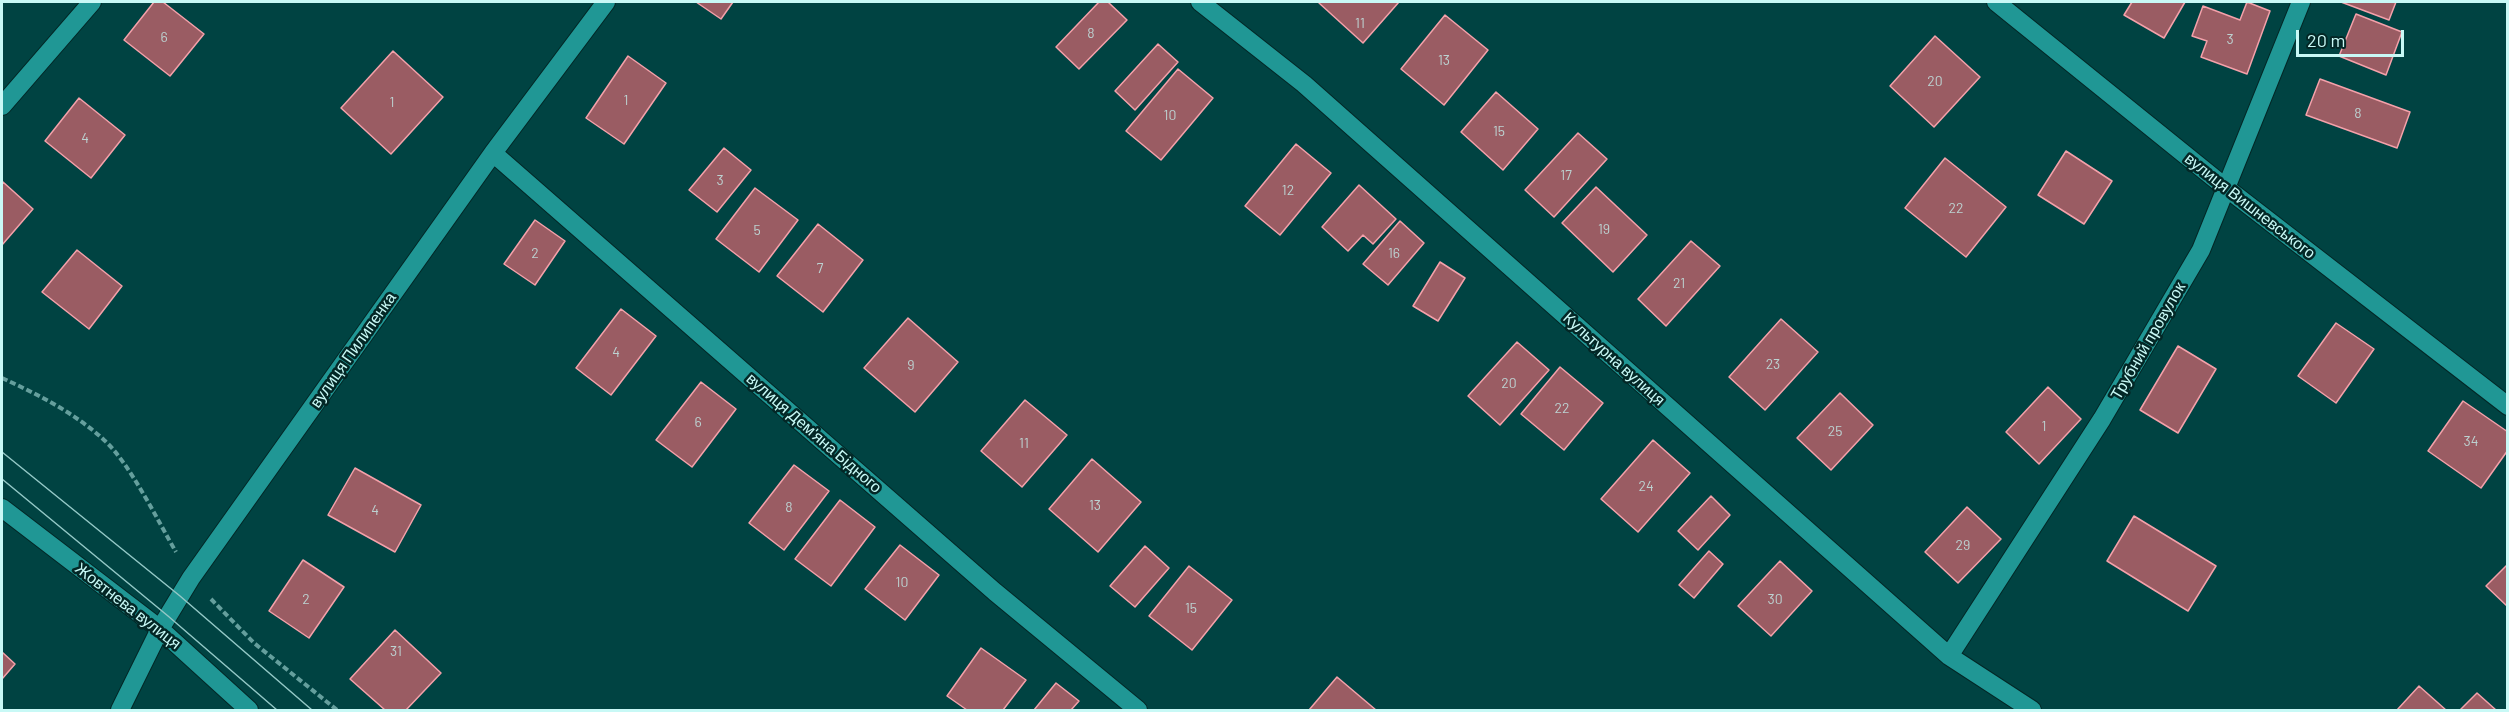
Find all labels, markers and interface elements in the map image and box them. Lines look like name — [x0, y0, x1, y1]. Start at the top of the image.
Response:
house number: 11 — [1355, 15, 1365, 31]
scale bar — [2299, 18, 2407, 56]
house number: 8 — [1087, 25, 1095, 41]
house number: 6 — [160, 29, 168, 45]
text: 20 m — [2307, 29, 2345, 51]
house number: 3 — [2226, 31, 2234, 47]
house number: 13 — [1438, 52, 1450, 68]
house number: 20 — [1927, 73, 1943, 89]
house number: 1 — [624, 92, 628, 108]
house number: 1 — [390, 94, 394, 110]
house number: 8 — [2354, 105, 2362, 121]
house number: 10 — [1164, 107, 1176, 123]
house number: 15 — [1493, 123, 1505, 139]
house number: 4 — [81, 130, 89, 146]
street label: вулиця Вишневського — [2181, 149, 2319, 263]
house number: 17 — [1560, 167, 1572, 183]
house number: 3 — [716, 172, 724, 188]
house number: 12 — [1282, 182, 1294, 198]
house number: 22 — [1948, 200, 1964, 216]
house number: 19 — [1598, 221, 1610, 237]
house number: 5 — [753, 222, 761, 238]
house number: 2 — [531, 245, 539, 261]
house number: 16 — [1388, 245, 1400, 261]
house number: 7 — [817, 260, 823, 276]
house number: 21 — [1673, 275, 1685, 291]
street label: Трубний провулок — [2107, 279, 2189, 403]
street label: вулиця Пилипенка — [306, 289, 400, 411]
street label: Культурна вулиця — [1559, 308, 1669, 410]
house number: 4 — [612, 344, 620, 360]
house number: 23 — [1766, 356, 1780, 372]
house number: 9 — [907, 357, 915, 373]
street label: вулиця Дем'яна Бідного — [742, 369, 886, 497]
house number: 20 — [1501, 375, 1517, 391]
house number: 22 — [1554, 400, 1570, 416]
house number: 6 — [694, 414, 702, 430]
house number: 1 — [2042, 418, 2046, 434]
house number: 25 — [1828, 423, 1842, 439]
house number: 34 — [2464, 433, 2478, 449]
house number: 11 — [1019, 435, 1029, 451]
house number: 24 — [1638, 478, 1654, 494]
house number: 13 — [1089, 497, 1101, 513]
house number: 8 — [785, 499, 793, 515]
house number: 4 — [371, 502, 379, 518]
house number: 29 — [1956, 537, 1970, 553]
street label: Жовтнева вулиця — [71, 559, 185, 653]
house number: 10 — [896, 574, 908, 590]
house number: 2 — [302, 591, 310, 607]
house number: 30 — [1767, 591, 1783, 607]
house number: 15 — [1185, 600, 1197, 616]
house number: 31 — [390, 643, 402, 659]

